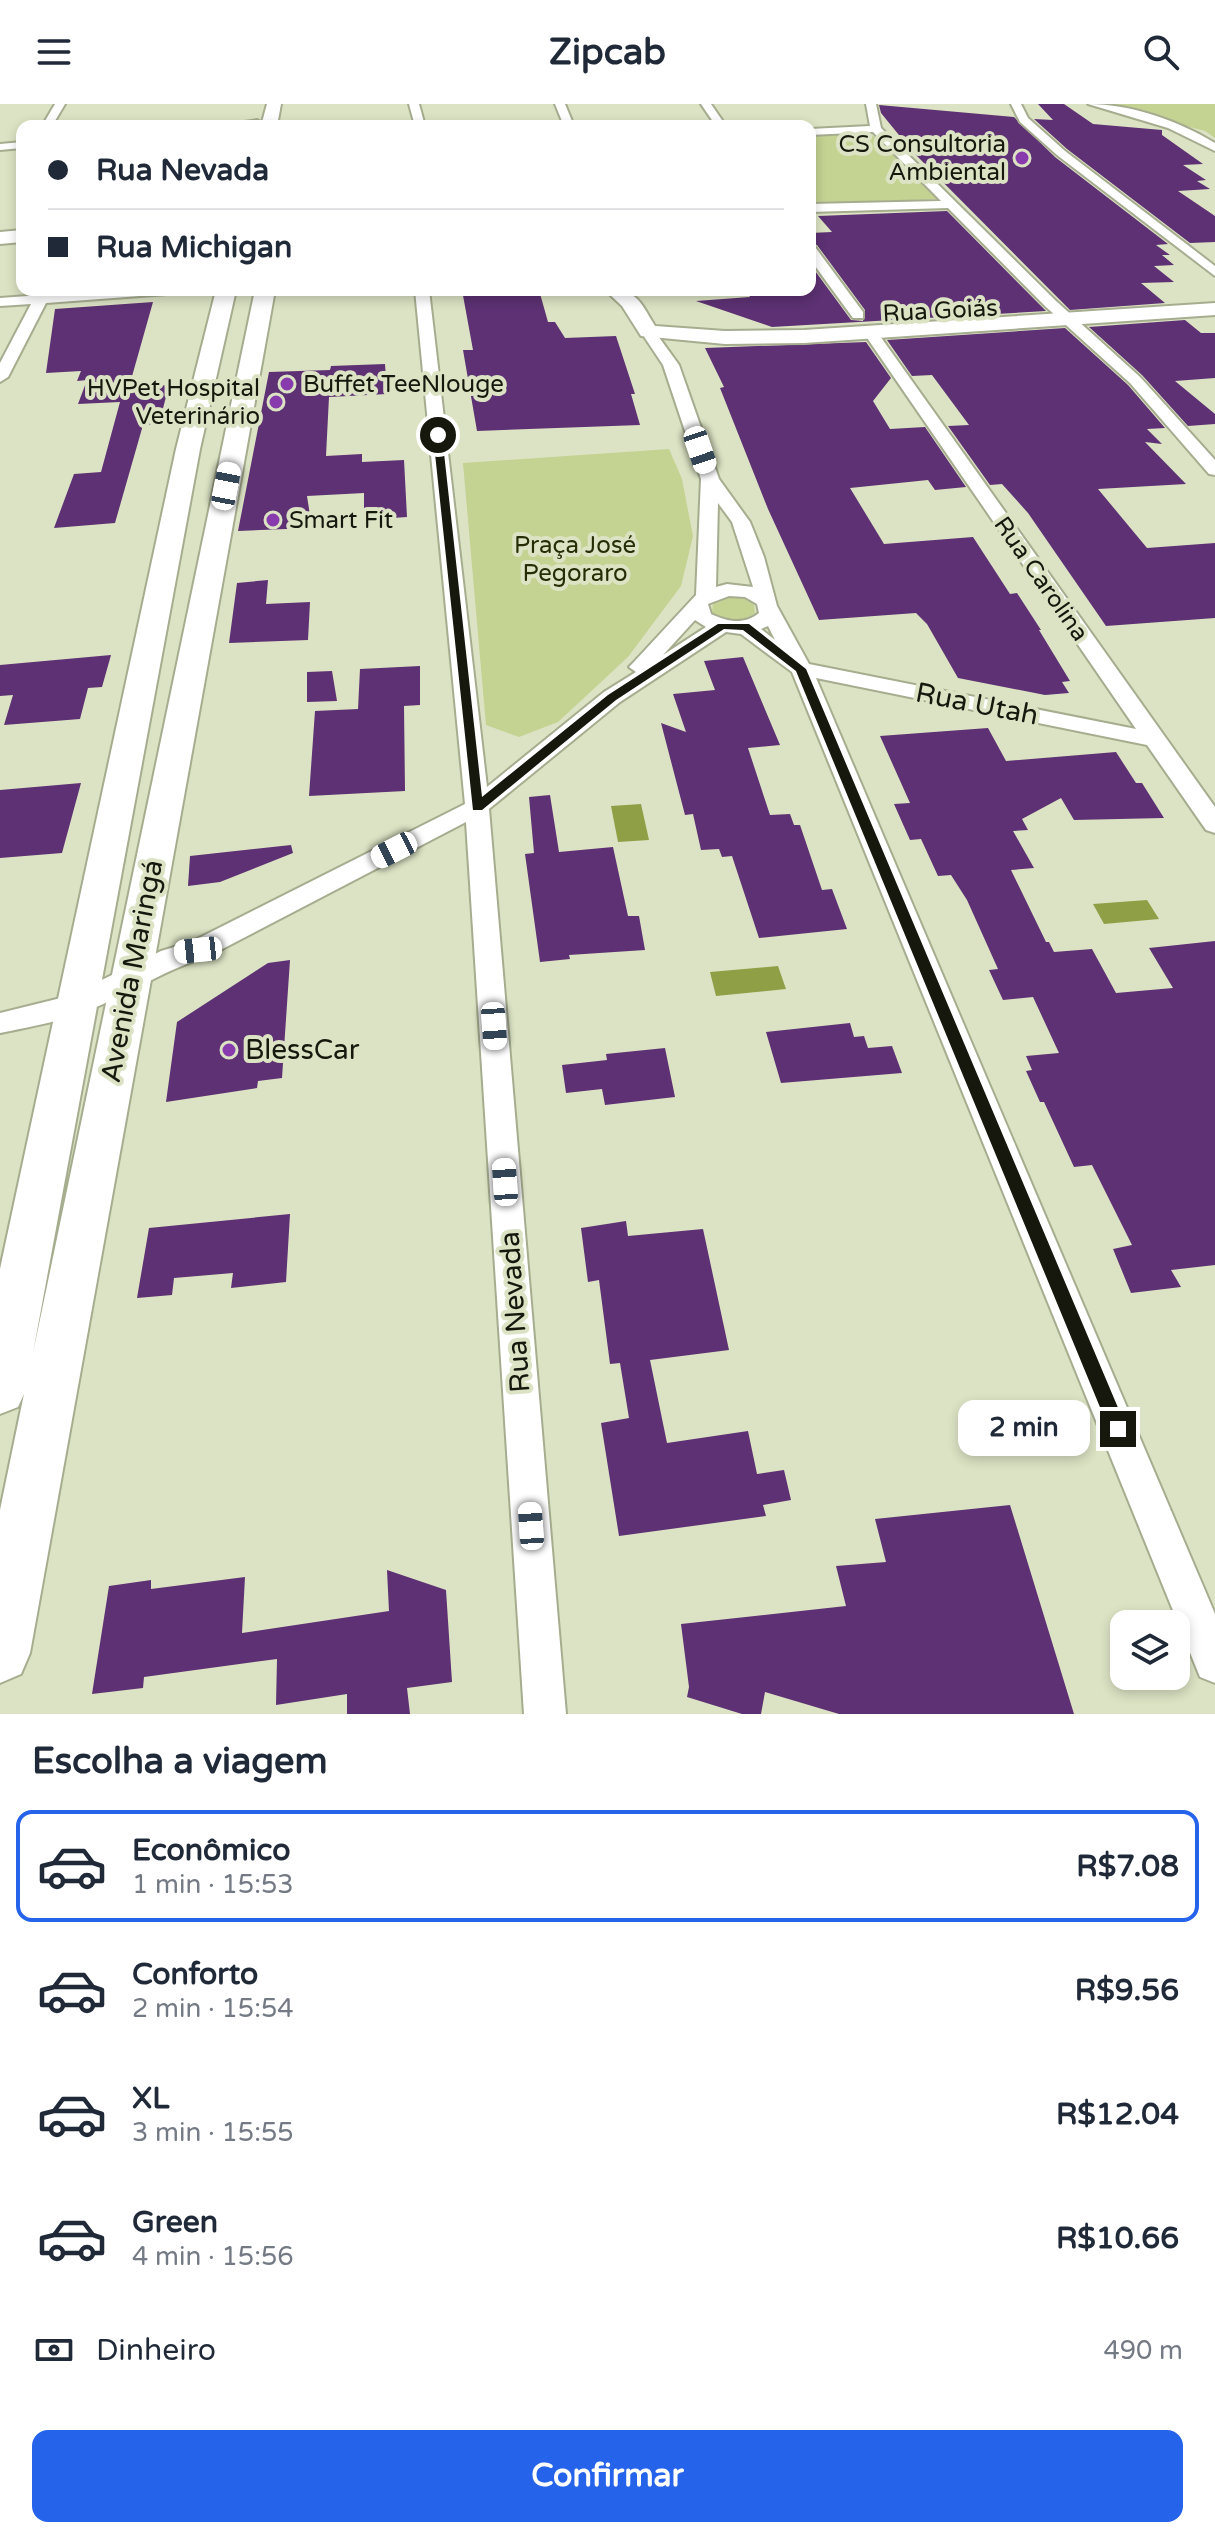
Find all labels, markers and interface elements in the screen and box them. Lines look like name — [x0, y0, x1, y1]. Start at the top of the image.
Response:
icon: menu — [32, 30, 76, 74]
icon: search — [1139, 30, 1183, 74]
text: Zipcab — [549, 31, 666, 74]
place label: CS Consultoria Ambiental — [838, 130, 1006, 187]
marker: CS Consultoria Ambiental — [1013, 149, 1031, 167]
text: Rua Nevada — [96, 152, 269, 189]
text: Rua Michigan — [96, 229, 292, 266]
street label: Rua Goiás — [882, 294, 998, 328]
place label: Buffet TeeNlouge — [303, 370, 504, 399]
place label: HVPet Hospital Veterinário — [87, 374, 260, 431]
marker: Buffet TeeNlouge — [278, 375, 296, 393]
marker: HVPet Hospital Veterinário — [267, 393, 285, 411]
route start — [420, 417, 456, 453]
car — [681, 423, 719, 477]
car — [210, 460, 242, 512]
place label: Smart Fit — [289, 506, 393, 535]
marker: Smart Fit — [264, 511, 282, 529]
street label: Rua Carolina — [988, 511, 1094, 647]
park label: Praça José Pegoraro — [514, 531, 636, 588]
street label: Rua Utah — [913, 675, 1041, 733]
car — [367, 828, 421, 872]
street label: Avenida Maringá — [94, 857, 170, 1085]
car — [173, 936, 223, 964]
car — [480, 1001, 508, 1051]
place label: BlessCar — [245, 1033, 360, 1067]
marker: BlessCar — [220, 1041, 238, 1059]
car — [491, 1157, 519, 1207]
street label: Rua Nevada — [492, 1230, 538, 1394]
callout: 2 min — [958, 1401, 1090, 1457]
route end — [1100, 1411, 1136, 1447]
text: 2 min — [989, 1412, 1059, 1443]
car — [517, 1501, 545, 1551]
map controls — [1110, 1610, 1190, 1690]
button: layers — [1110, 1610, 1190, 1690]
text: Escolha a viagem — [32, 1740, 327, 1783]
icon: car — [36, 1830, 108, 1902]
text: Econômico — [132, 1832, 290, 1869]
text: R$7.08 — [1076, 1848, 1179, 1885]
text: 1 min · 15:53 — [132, 1869, 294, 1900]
icon: car — [36, 1954, 108, 2026]
text: Conforto — [132, 1956, 258, 1993]
text: R$9.56 — [1075, 1972, 1179, 2009]
text: 2 min · 15:54 — [132, 1993, 294, 2024]
icon: car — [36, 2078, 108, 2150]
text: XL — [132, 2080, 169, 2117]
text: R$12.04 — [1056, 2096, 1179, 2133]
text: 3 min · 15:55 — [132, 2117, 294, 2148]
icon: car — [36, 2202, 108, 2274]
text: Green — [132, 2204, 218, 2241]
text: R$10.66 — [1056, 2220, 1179, 2257]
text: 4 min · 15:56 — [132, 2241, 294, 2272]
icon: cash — [32, 2328, 76, 2372]
text: Dinheiro — [96, 2332, 216, 2369]
text: 490 m — [1103, 2335, 1183, 2366]
button: Confirmar — [32, 2430, 1183, 2522]

